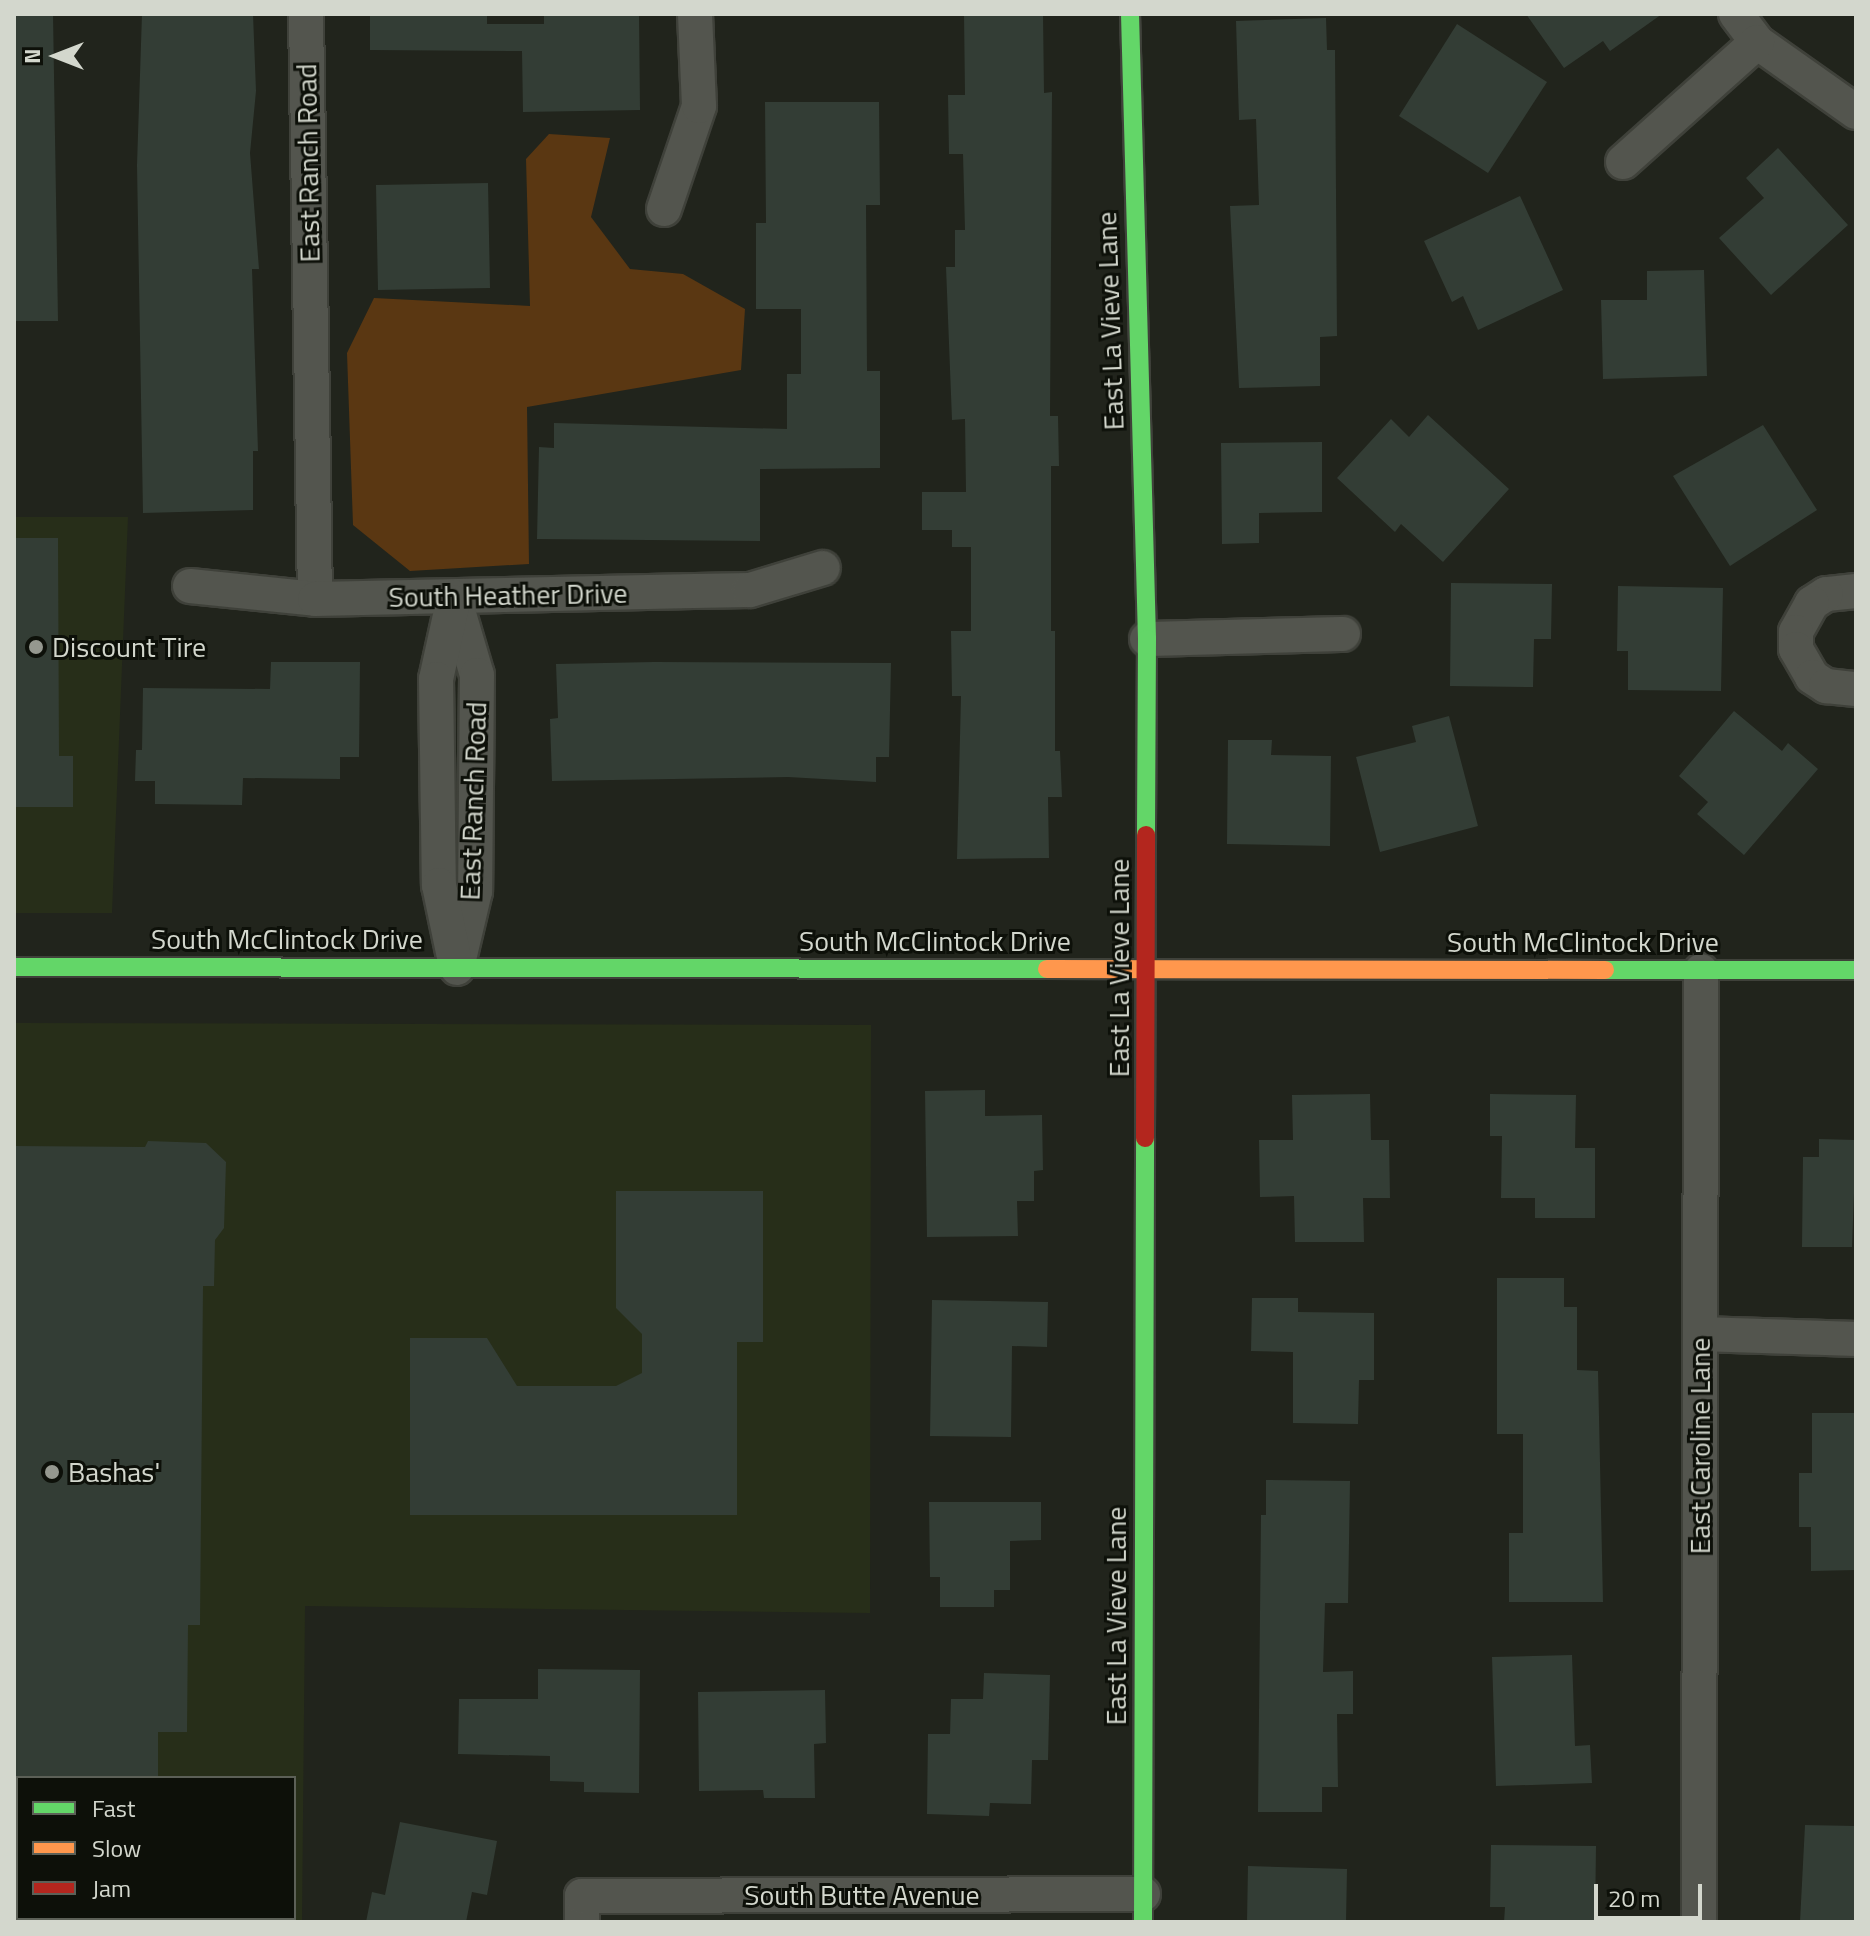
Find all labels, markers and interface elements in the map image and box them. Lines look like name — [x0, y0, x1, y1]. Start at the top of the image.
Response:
north arrow — [16, 16, 96, 96]
text: N — [15, 48, 49, 64]
street label: East Ranch Road — [289, 63, 327, 263]
street label: East La Vieve Lane — [1089, 211, 1131, 431]
street label: South Heather Drive — [388, 576, 628, 614]
place label: Discount Tire — [52, 630, 206, 664]
marker: Discount Tire — [27, 638, 45, 656]
street label: East Ranch Road — [453, 701, 493, 901]
street label: East La Vieve Lane — [1102, 859, 1136, 1077]
street label: South McClintock Drive — [151, 922, 423, 956]
street label: South McClintock Drive — [799, 924, 1071, 958]
street label: South McClintock Drive — [1447, 925, 1719, 959]
street label: East Caroline Lane — [1683, 1338, 1717, 1554]
place label: Bashas' — [68, 1455, 160, 1489]
marker: Bashas' — [43, 1463, 61, 1481]
street label: East La Vieve Lane — [1099, 1507, 1133, 1725]
legend — [16, 1776, 296, 1920]
text: Fast — [92, 1790, 135, 1826]
text: Slow — [92, 1830, 141, 1866]
scale bar — [1598, 1868, 1706, 1918]
text: Jam — [92, 1870, 131, 1906]
street label: South Butte Avenue — [744, 1878, 980, 1912]
text: 20 m — [1608, 1880, 1660, 1916]

